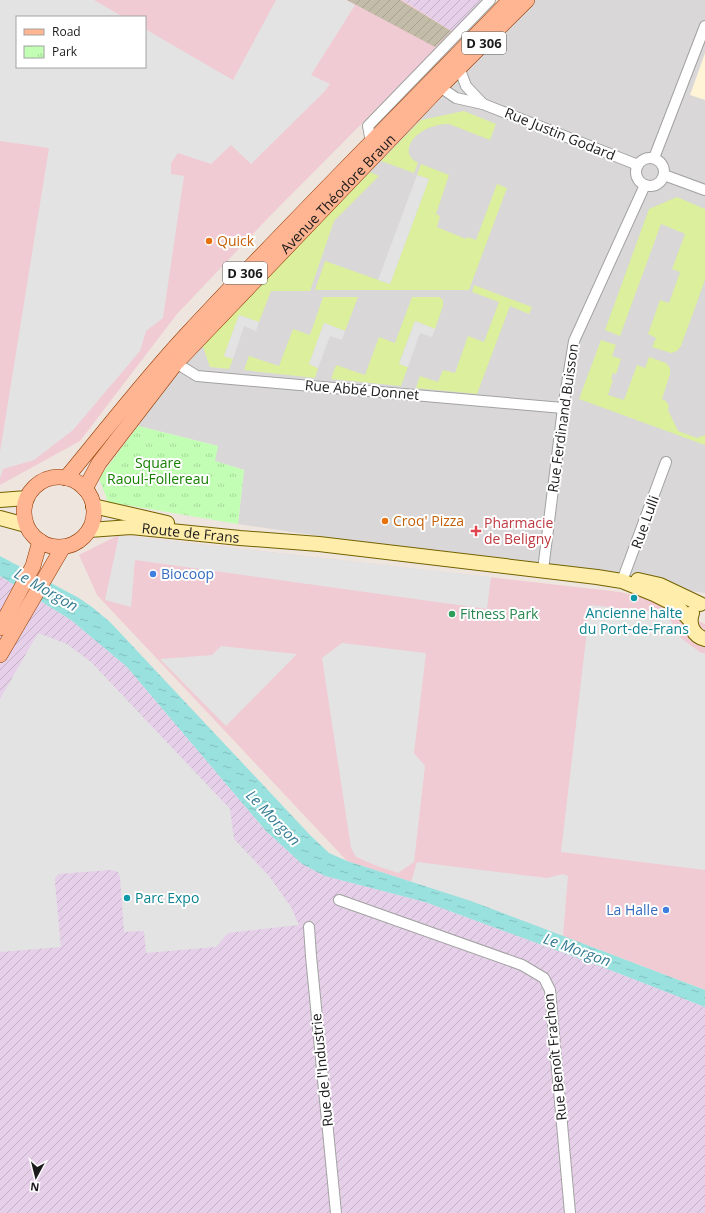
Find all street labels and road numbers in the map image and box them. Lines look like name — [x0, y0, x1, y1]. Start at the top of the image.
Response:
road number: D 306 — [462, 32, 506, 54]
street label: Rue Justin Godard — [502, 103, 618, 164]
street label: Avenue Théodore Braun — [276, 129, 399, 257]
road number: D 306 — [223, 262, 267, 284]
street label: Rue Ferdinand Buisson — [543, 342, 582, 494]
street label: Rue Abbé Donnet — [304, 375, 420, 404]
street label: Rue Lulli — [626, 493, 663, 551]
street label: Route de Frans — [141, 518, 241, 547]
street label: Rue Benoît Frachon — [538, 992, 571, 1122]
street label: Rue de l'Industrie — [306, 1012, 337, 1128]

